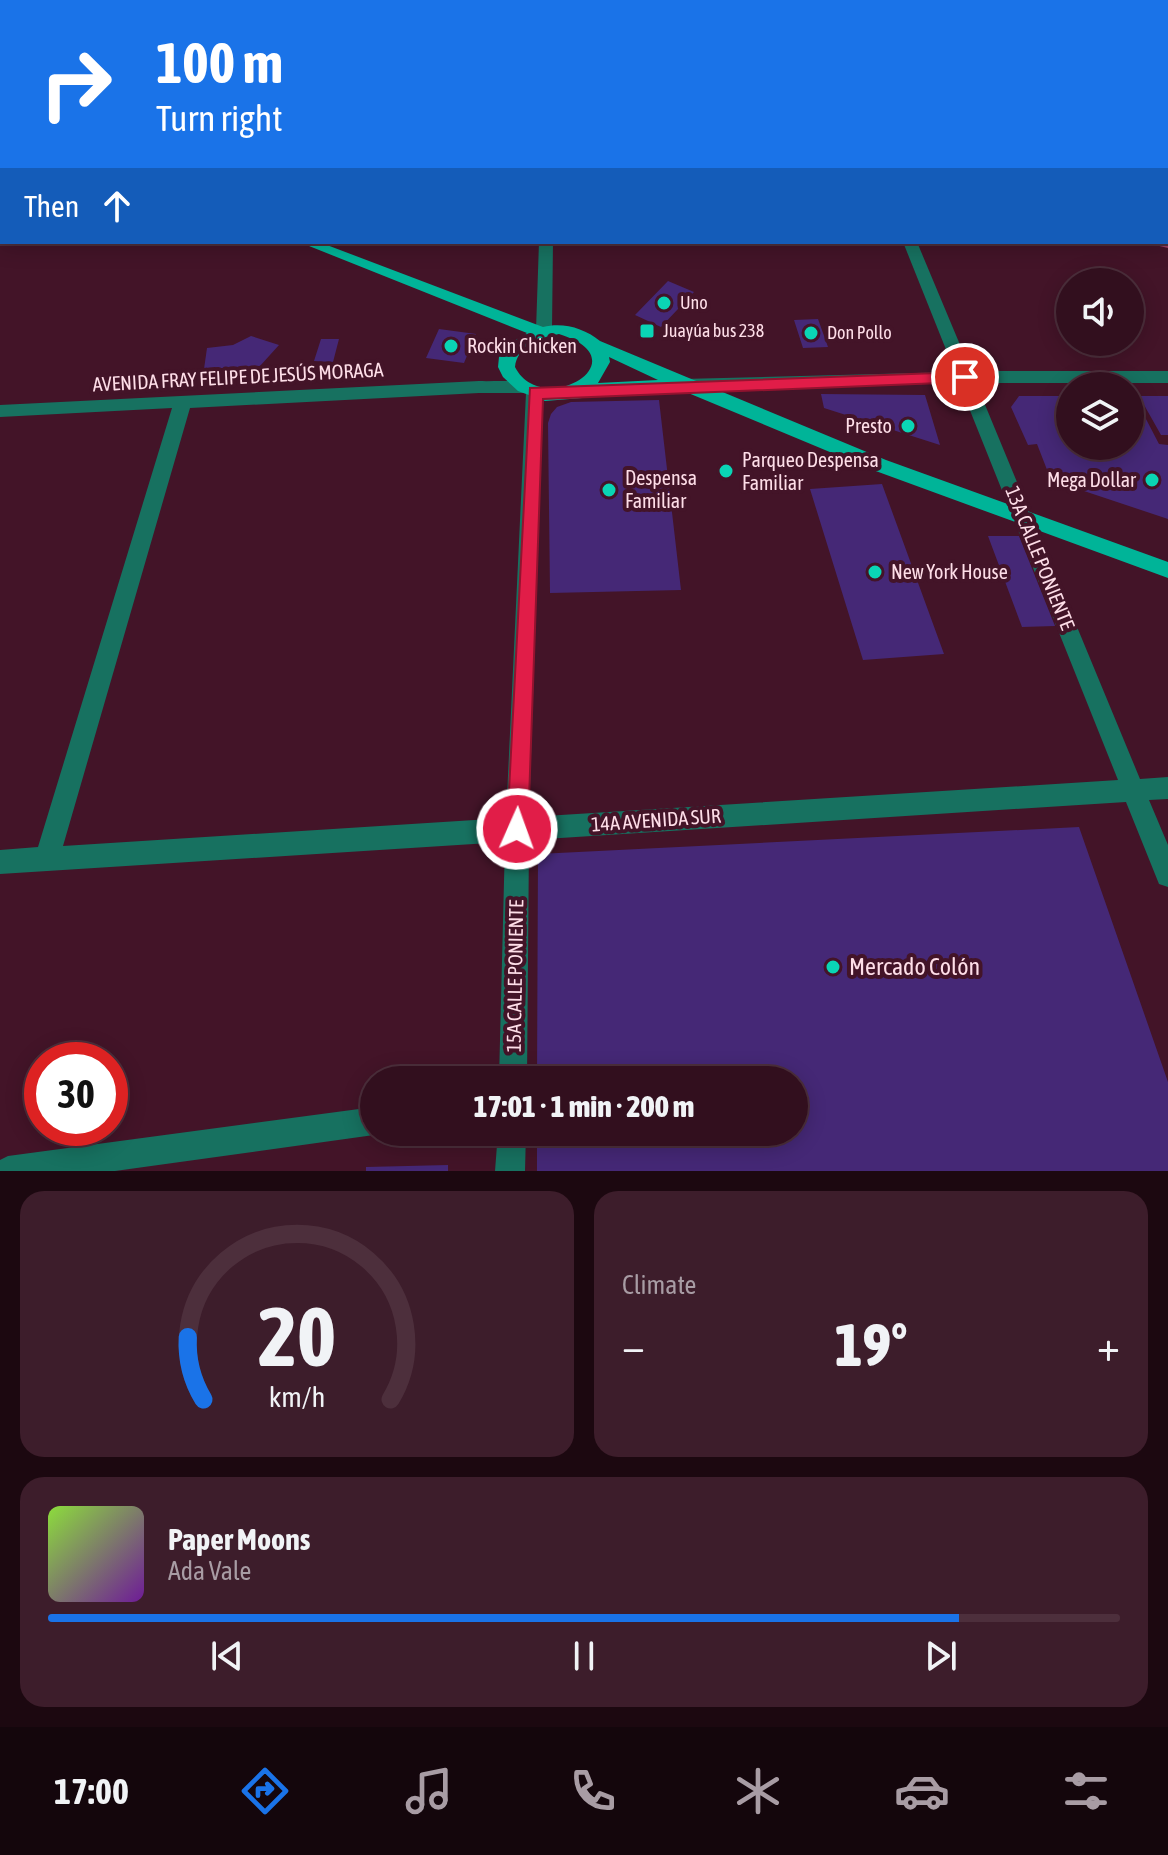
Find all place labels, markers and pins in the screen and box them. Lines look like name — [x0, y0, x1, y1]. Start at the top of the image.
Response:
place label: Uno — [680, 292, 708, 313]
marker: Uno — [655, 294, 673, 312]
place label: Juayúa bus 238 — [663, 320, 764, 341]
marker: Juayúa bus 238 — [638, 322, 656, 340]
place label: Don Pollo — [827, 322, 892, 343]
marker: Don Pollo — [802, 324, 820, 342]
place label: Rockin Chicken — [467, 334, 577, 357]
marker: Rockin Chicken — [442, 337, 460, 355]
pin — [931, 343, 999, 411]
place label: Presto — [845, 414, 892, 437]
marker: Presto — [899, 417, 917, 435]
place label: Parqueo Despensa Familiar — [742, 448, 879, 494]
marker: Parqueo Despensa Familiar — [717, 462, 735, 480]
place label: Despensa Familiar — [625, 466, 697, 512]
place label: Mega Dollar — [1047, 468, 1137, 491]
marker: Mega Dollar — [1143, 471, 1161, 489]
marker: Despensa Familiar — [600, 481, 618, 499]
place label: New York House — [891, 560, 1008, 583]
marker: New York House — [866, 563, 884, 581]
place label: Mercado Colón — [849, 953, 980, 980]
marker: Mercado Colón — [824, 958, 842, 976]

